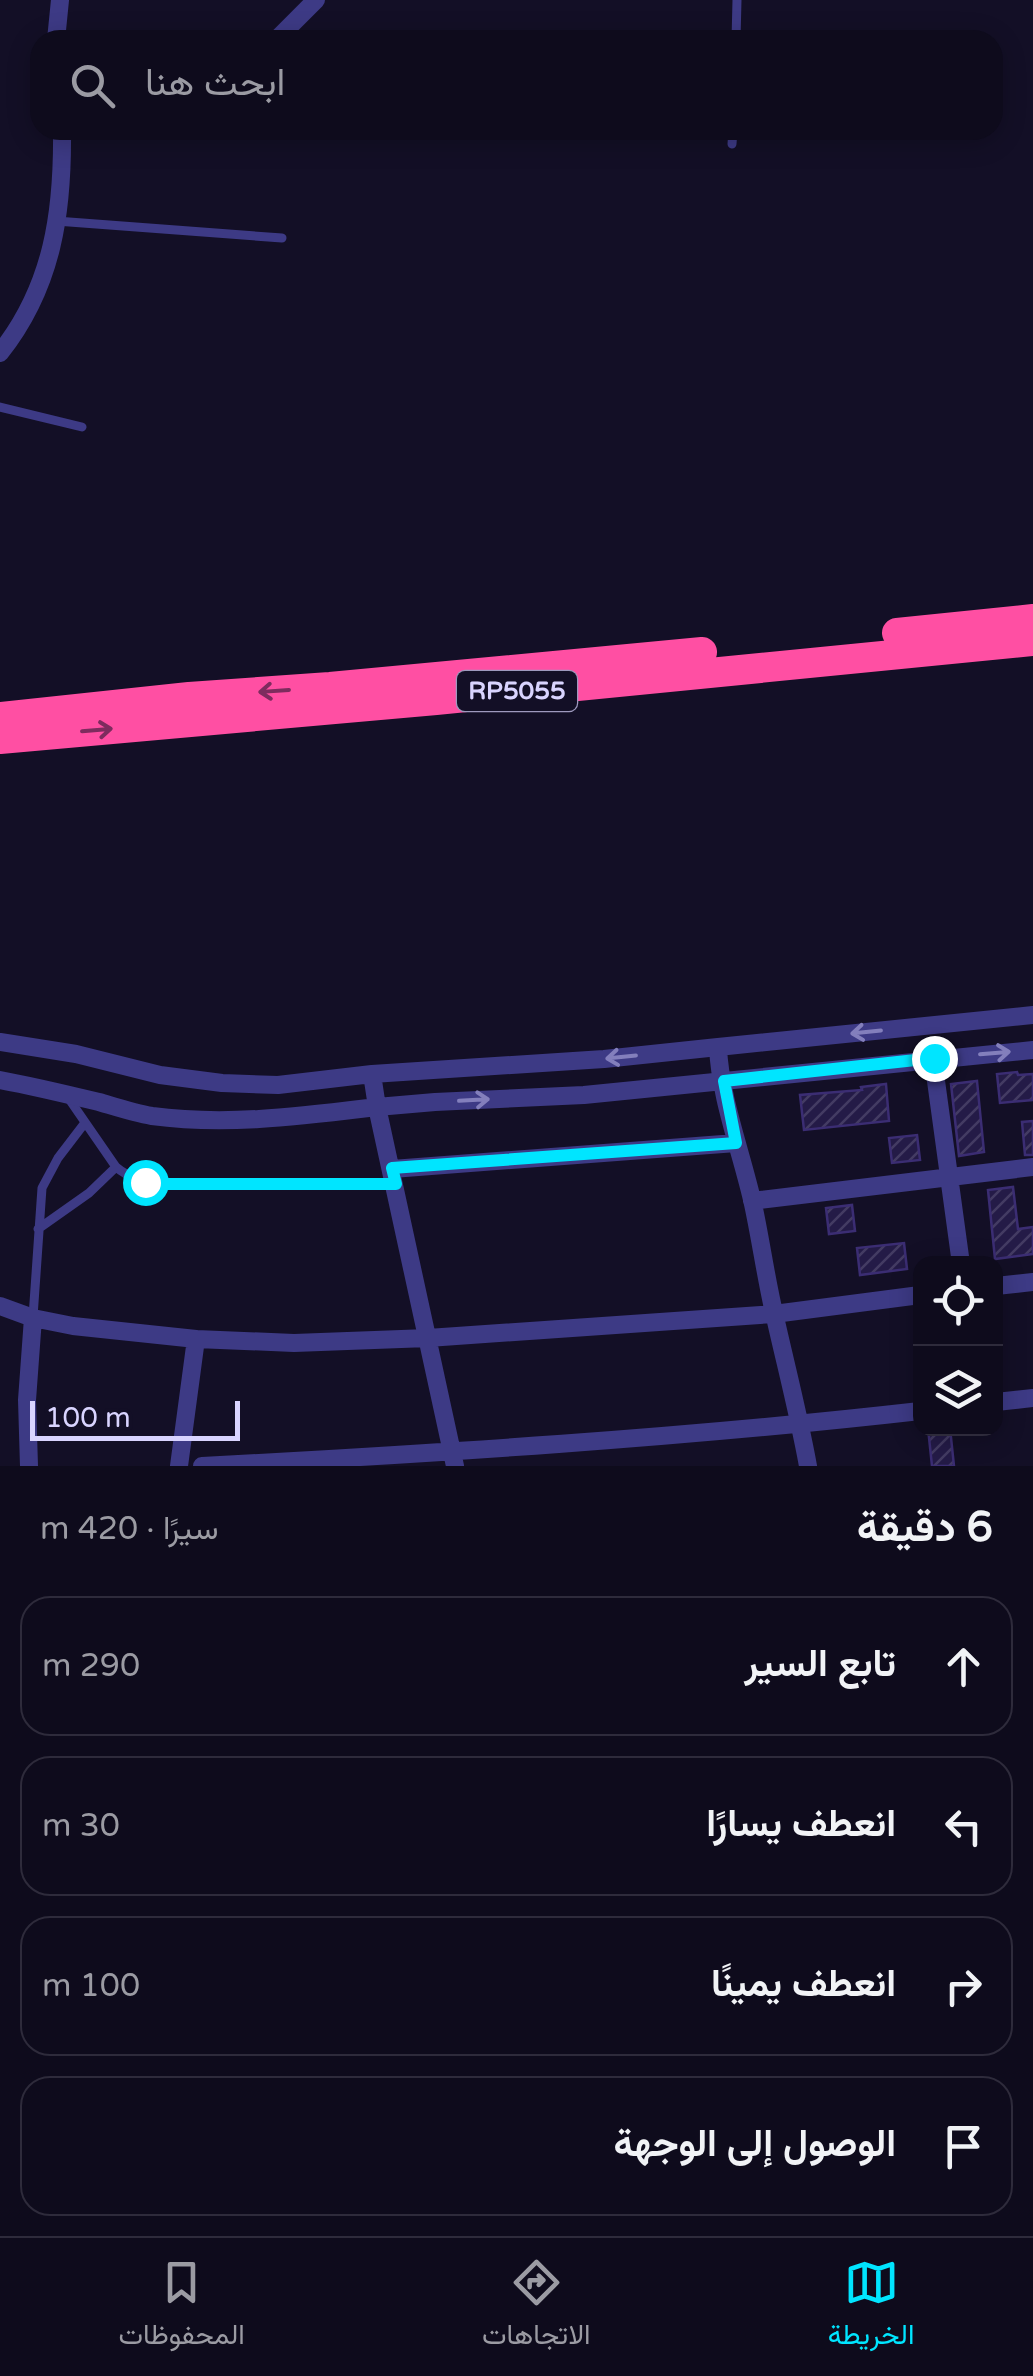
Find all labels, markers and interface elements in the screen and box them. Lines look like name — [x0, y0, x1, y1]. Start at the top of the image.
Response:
search box — [30, 30, 1003, 140]
icon: search — [65, 58, 120, 113]
text: ابحث هنا — [145, 60, 285, 106]
road number: RP5055 — [457, 671, 577, 711]
one-way arrow — [258, 682, 290, 701]
one-way arrow — [81, 721, 113, 740]
one-way arrow — [851, 1023, 883, 1042]
route end — [912, 1036, 958, 1082]
one-way arrow — [978, 1044, 1010, 1063]
one-way arrow — [606, 1048, 638, 1067]
one-way arrow — [458, 1090, 490, 1109]
route start — [123, 1160, 169, 1206]
map controls — [913, 1256, 1003, 1436]
button: locate — [913, 1256, 1003, 1346]
button: layers — [913, 1346, 1003, 1436]
scale bar — [30, 1396, 240, 1440]
text: 100 m — [45, 1401, 131, 1435]
text: 6 دقيقة — [857, 1502, 993, 1553]
text: سيرًا · 420 m — [40, 1510, 219, 1548]
icon: ahead — [936, 1639, 991, 1694]
text: تابع السير — [744, 1641, 896, 1687]
text: 290 m — [42, 1647, 140, 1685]
icon: left — [936, 1799, 991, 1854]
text: انعطف يسارًا — [706, 1801, 896, 1847]
text: 30 m — [42, 1807, 120, 1845]
icon: right — [936, 1959, 991, 2014]
text: انعطف يمينًا — [711, 1961, 896, 2007]
text: 100 m — [42, 1967, 140, 2005]
icon: arrive — [936, 2119, 991, 2174]
text: الوصول إلى الوجهة — [614, 2121, 896, 2167]
tab: المحفوظات — [119, 2255, 245, 2359]
tab: الاتجاهات — [482, 2255, 591, 2359]
tab: الخريطة — [828, 2255, 914, 2359]

